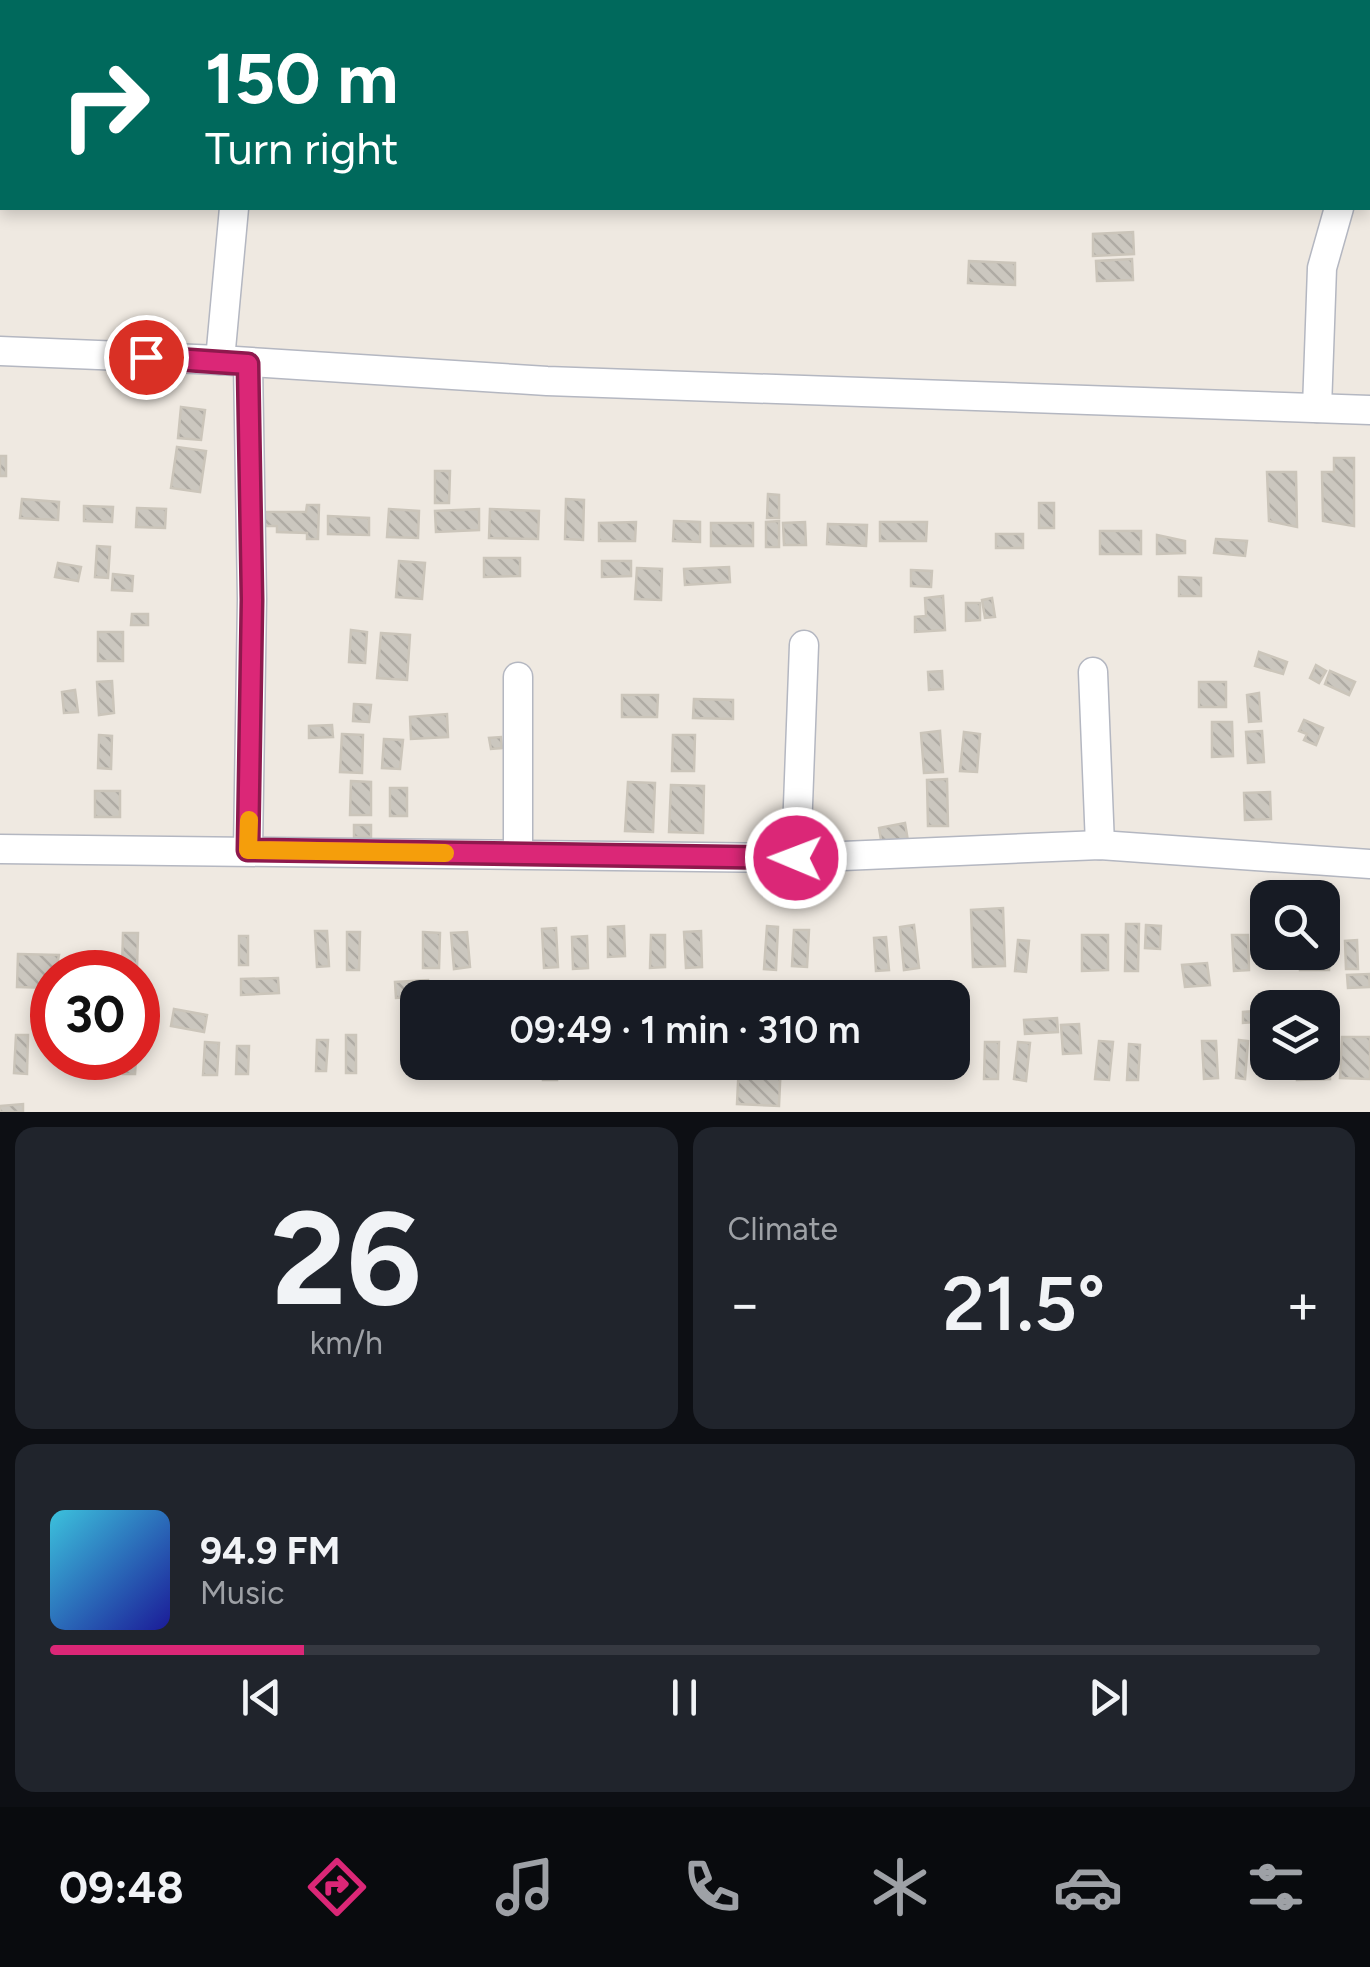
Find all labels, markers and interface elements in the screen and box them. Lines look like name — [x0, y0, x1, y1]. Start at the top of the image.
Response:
text: 150 m — [205, 36, 398, 121]
icon: right — [40, 40, 170, 170]
text: Turn right — [205, 121, 398, 175]
pin — [104, 315, 189, 400]
icon: arrive — [119, 330, 174, 385]
position arrow — [744, 806, 848, 910]
map controls — [1250, 880, 1340, 1080]
button: search — [1250, 880, 1340, 970]
speed limit sign: 30 — [30, 950, 160, 1080]
button: layers — [1250, 990, 1340, 1080]
text: 09:49 · 1 min · 310 m — [509, 1007, 861, 1053]
text: 26 — [271, 1181, 422, 1337]
text: Climate — [728, 1210, 838, 1248]
text: 21.5° — [942, 1259, 1105, 1349]
text: − — [728, 1271, 762, 1337]
text: + — [1286, 1271, 1320, 1337]
text: km/h — [310, 1324, 383, 1362]
text: 94.9 FM — [200, 1528, 340, 1574]
text: Music — [200, 1574, 285, 1612]
icon: previous — [234, 1670, 289, 1725]
icon: pause — [657, 1670, 712, 1725]
icon: next — [1081, 1670, 1136, 1725]
icon: directions — [302, 1852, 372, 1922]
icon: music — [490, 1852, 560, 1922]
icon: phone — [677, 1852, 747, 1922]
icon: climate — [865, 1852, 935, 1922]
icon: car — [1053, 1852, 1123, 1922]
icon: filters — [1241, 1852, 1311, 1922]
text: 09:48 — [59, 1860, 184, 1914]

